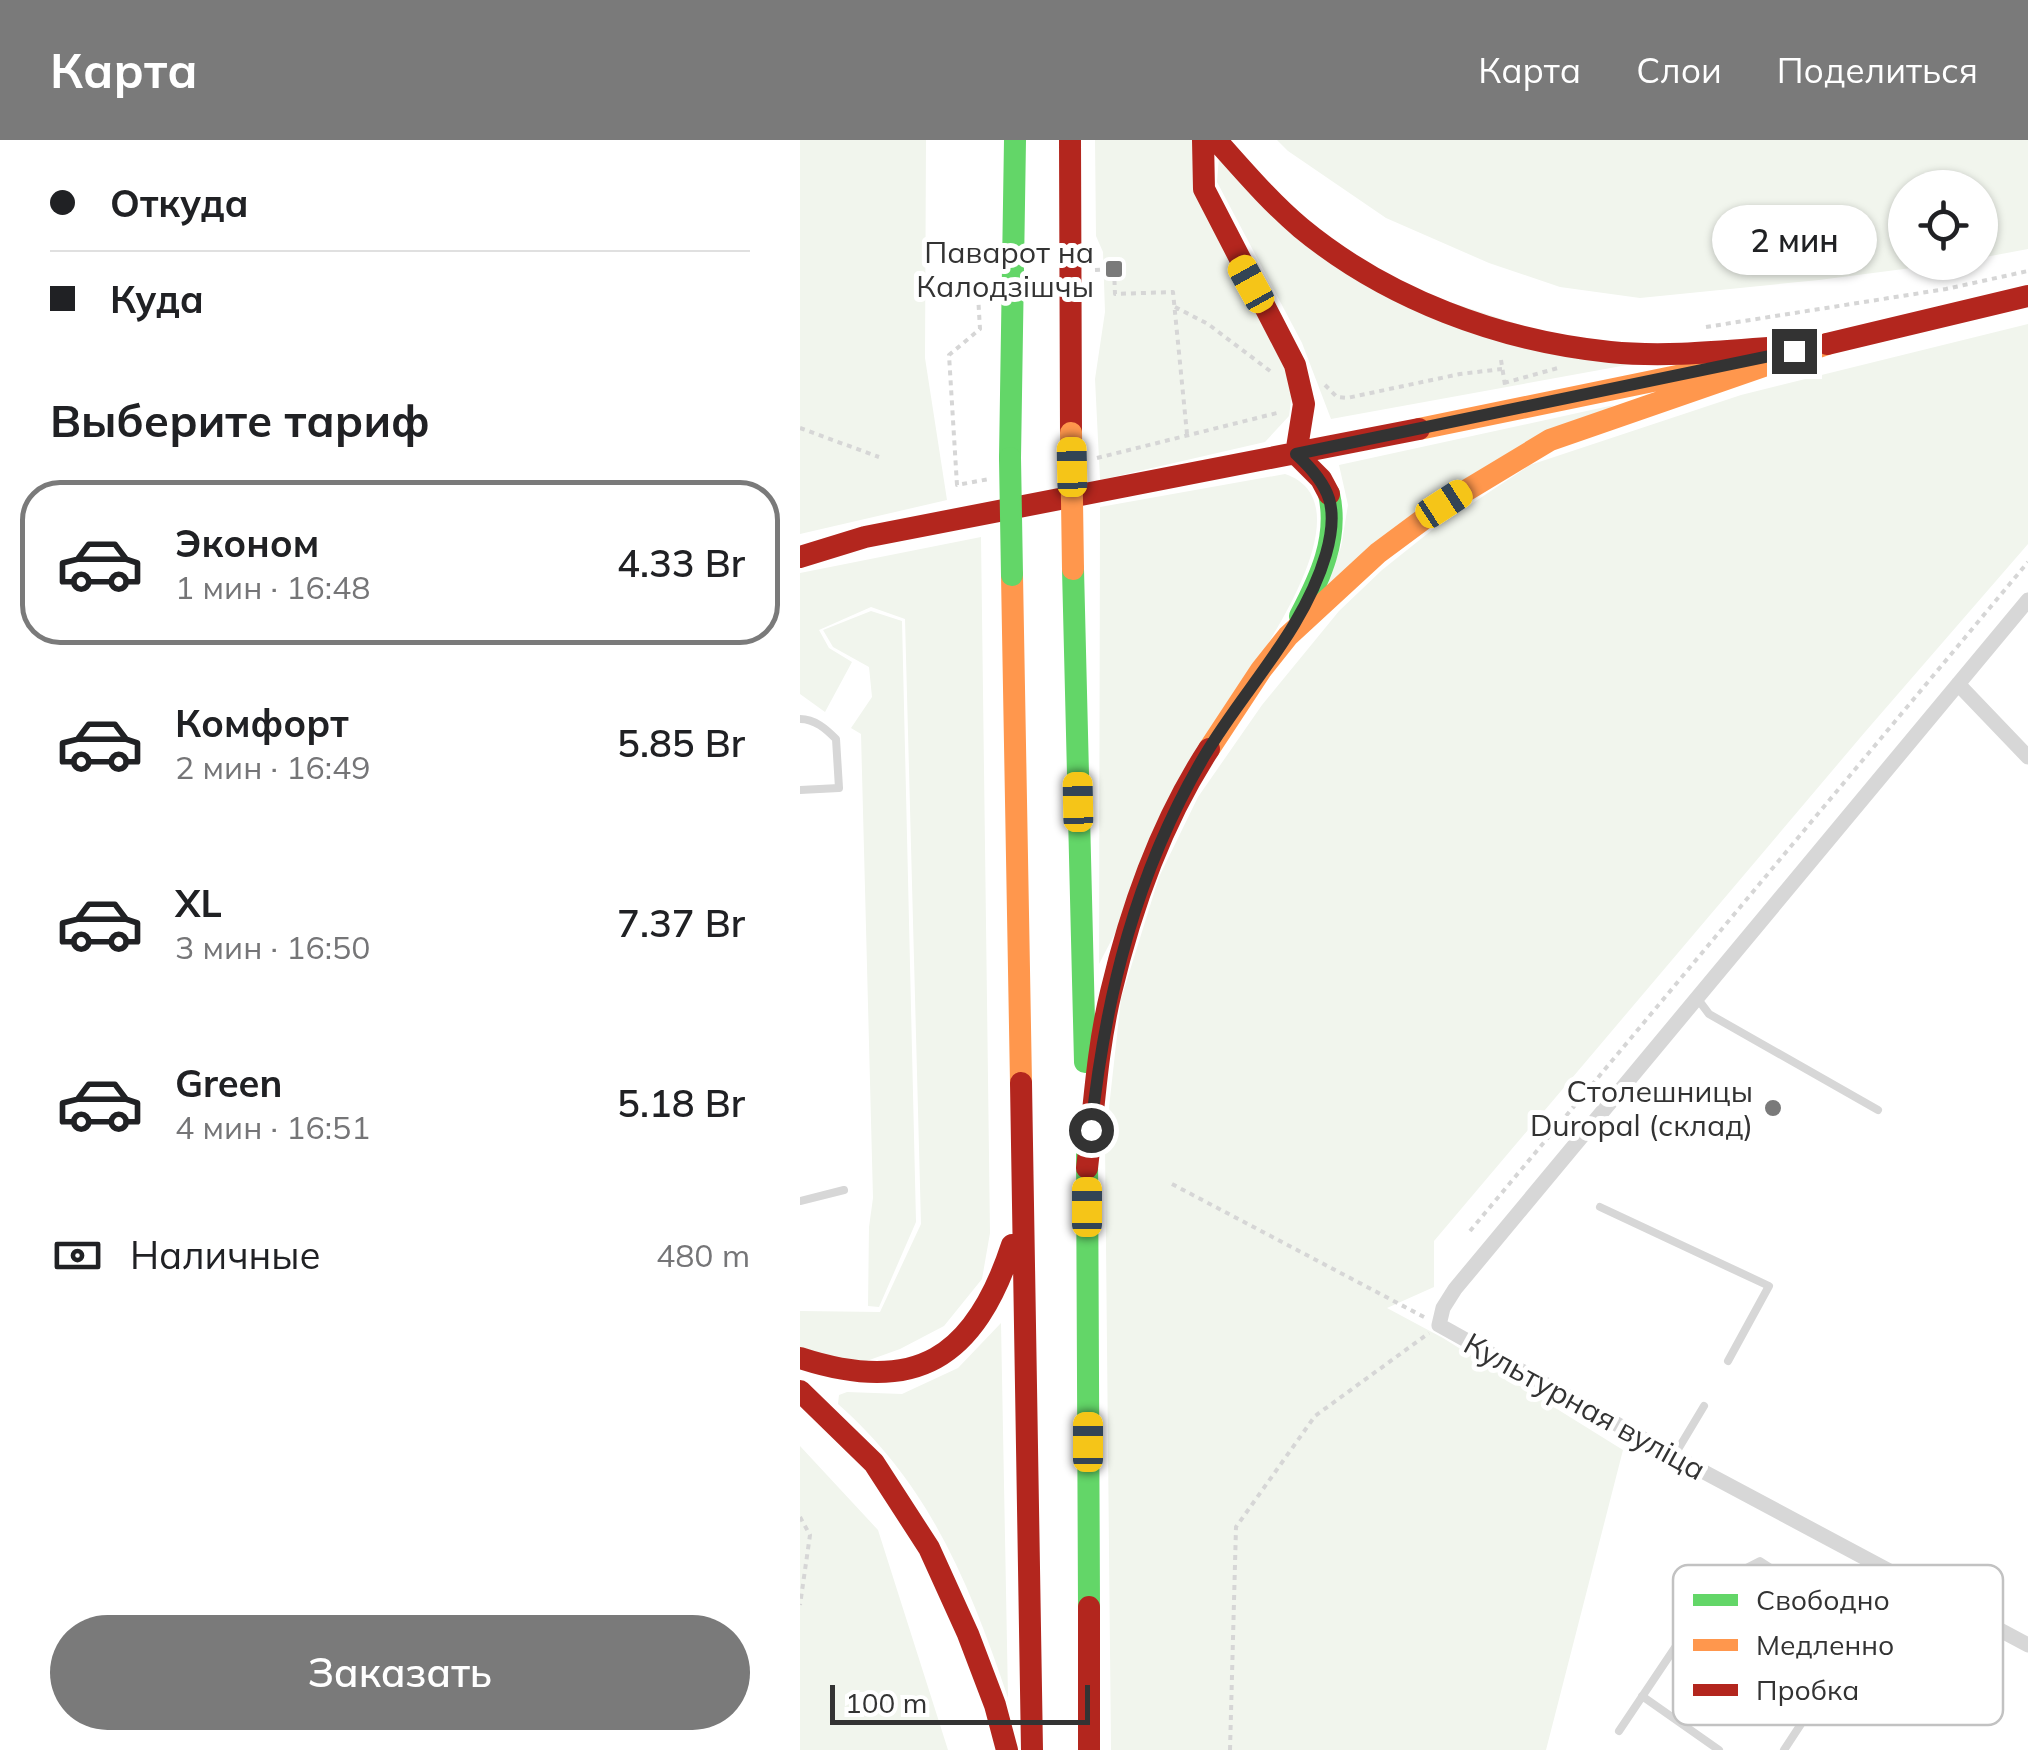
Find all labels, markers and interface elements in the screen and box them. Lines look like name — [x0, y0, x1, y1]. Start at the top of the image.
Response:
text: Карта — [50, 40, 198, 100]
text: Карта — [1478, 48, 1581, 92]
text: Слои — [1636, 48, 1722, 92]
text: Поделиться — [1777, 48, 1978, 92]
map controls — [1888, 170, 1998, 280]
button: locate — [1888, 170, 1998, 280]
text: Откуда — [110, 179, 249, 227]
callout: 2 мин — [1712, 206, 1876, 276]
text: 2 мин — [1750, 220, 1839, 260]
place label: Паварот на Калодзішчы — [916, 233, 1094, 305]
car — [1223, 250, 1279, 318]
marker: Паварот на Калодзішчы — [1103, 258, 1125, 280]
text: Куда — [110, 275, 204, 323]
route end — [1772, 329, 1817, 374]
text: Выберите тариф — [50, 392, 430, 448]
car — [1056, 437, 1088, 497]
car — [1411, 475, 1477, 533]
icon: car — [55, 518, 145, 608]
text: Эконом — [175, 519, 319, 567]
text: 4.33 Br — [617, 539, 745, 587]
text: 1 мин · 16:48 — [175, 567, 370, 607]
icon: car — [55, 698, 145, 788]
text: Комфорт — [175, 699, 349, 747]
text: 5.85 Br — [617, 719, 745, 767]
text: 2 мин · 16:49 — [175, 747, 370, 787]
car — [1062, 772, 1094, 832]
icon: car — [55, 878, 145, 968]
text: XL — [175, 879, 222, 927]
text: 7.37 Br — [617, 899, 745, 947]
text: 3 мин · 16:50 — [175, 927, 370, 967]
icon: car — [55, 1058, 145, 1148]
text: Green — [175, 1059, 282, 1107]
place label: Столешницы Duropal (склад) — [1530, 1072, 1753, 1144]
text: 5.18 Br — [617, 1079, 745, 1127]
marker: Столешницы Duropal (склад) — [1762, 1097, 1784, 1119]
text: 4 мин · 16:51 — [175, 1107, 370, 1147]
route start — [1069, 1108, 1114, 1153]
car — [1072, 1177, 1102, 1237]
icon: cash — [50, 1228, 105, 1283]
text: Наличные — [130, 1231, 321, 1279]
text: 480 m — [656, 1235, 750, 1275]
street label: Культурная вуліца — [1458, 1324, 1712, 1488]
car — [1073, 1412, 1103, 1472]
legend — [1673, 1565, 2003, 1725]
text: Свободно — [1756, 1582, 1890, 1617]
button: Заказать — [50, 1615, 750, 1730]
text: Медленно — [1756, 1627, 1894, 1662]
text: Пробка — [1756, 1672, 1859, 1707]
scale bar — [830, 1680, 1090, 1724]
text: 100 m — [845, 1685, 927, 1720]

